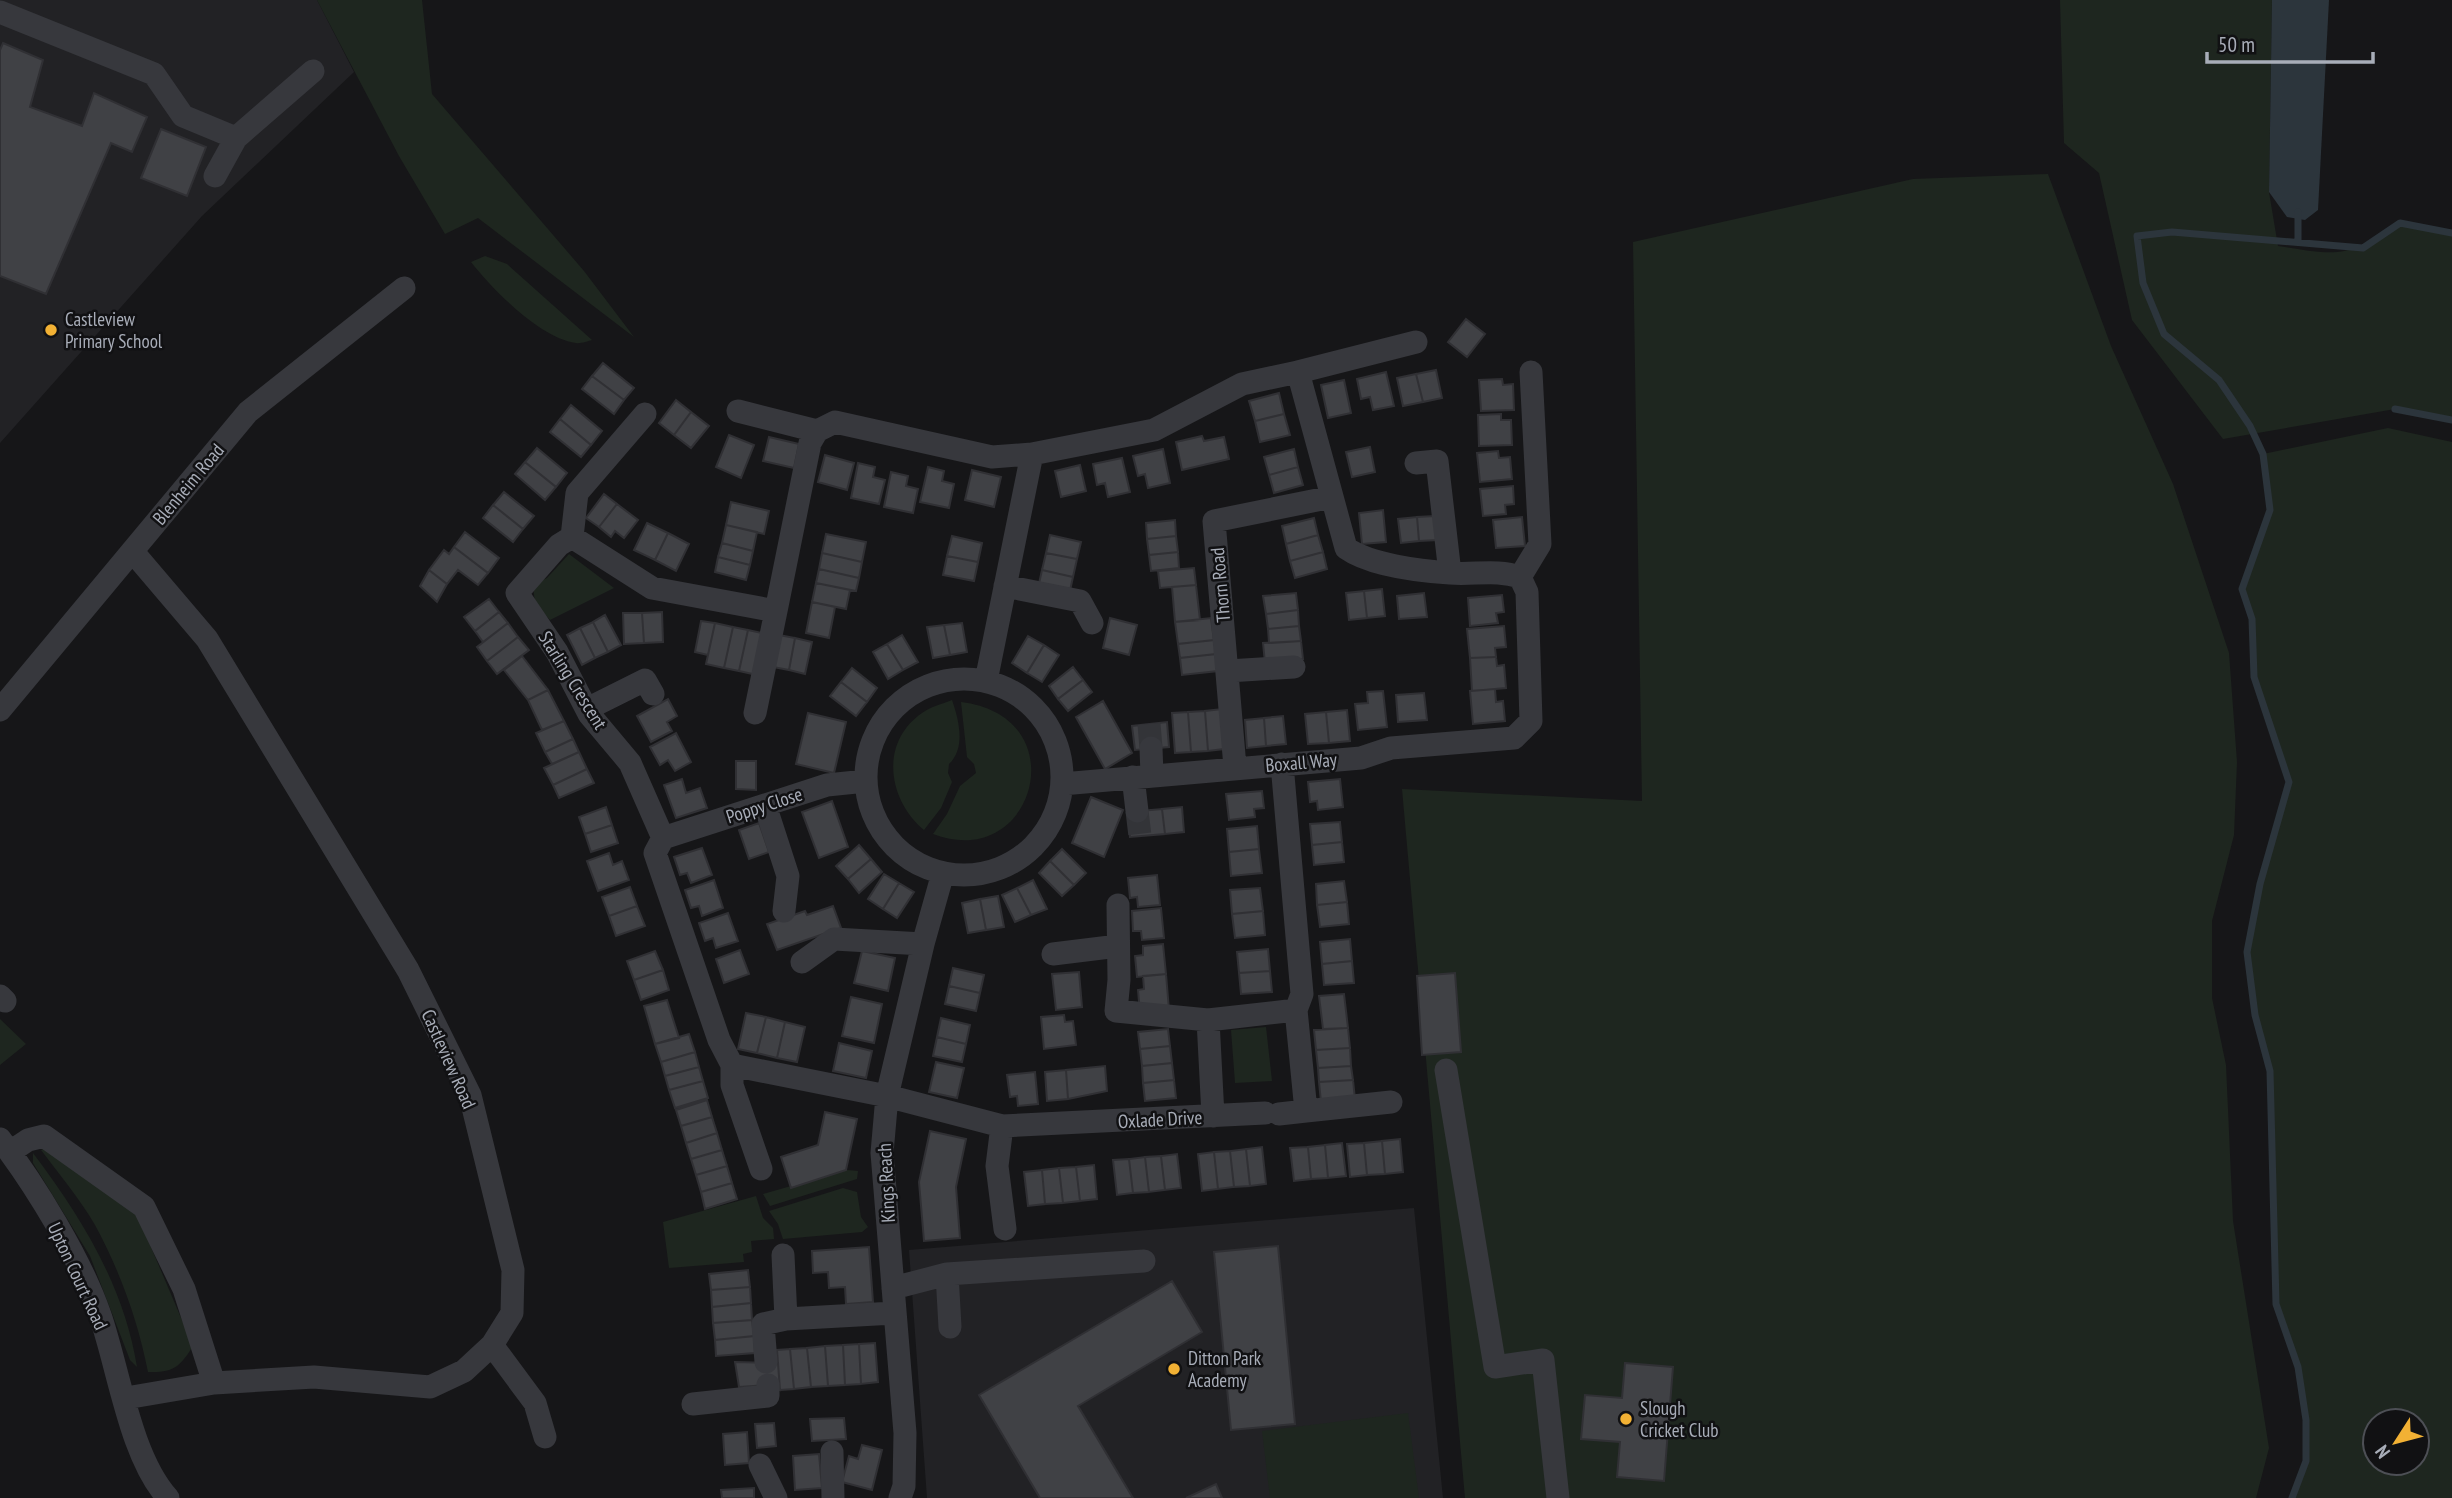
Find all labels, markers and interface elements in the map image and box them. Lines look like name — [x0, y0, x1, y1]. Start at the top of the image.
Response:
scale bar — [2207, 21, 2373, 65]
text: 50 m — [2218, 31, 2255, 58]
place label: Castleview Primary School — [65, 307, 163, 353]
marker: Castleview Primary School — [43, 322, 59, 338]
street label: Blenheim Road — [147, 438, 229, 530]
street label: Thorn Road — [1205, 547, 1235, 623]
street label: Starling Crescent — [533, 627, 613, 734]
street label: Boxall Way — [1264, 747, 1339, 777]
street label: Poppy Close — [723, 781, 805, 829]
street label: Castleview Road — [416, 1006, 482, 1112]
street label: Oxlade Drive — [1117, 1105, 1203, 1133]
street label: Kings Reach — [872, 1143, 900, 1223]
street label: Upton Court Road — [43, 1218, 113, 1334]
place label: Ditton Park Academy — [1188, 1346, 1262, 1392]
marker: Ditton Park Academy — [1166, 1361, 1182, 1377]
place label: Slough Cricket Club — [1640, 1396, 1718, 1442]
north arrow — [2361, 1407, 2431, 1477]
marker: Slough Cricket Club — [1618, 1411, 1634, 1427]
text: N — [2370, 1441, 2395, 1463]

